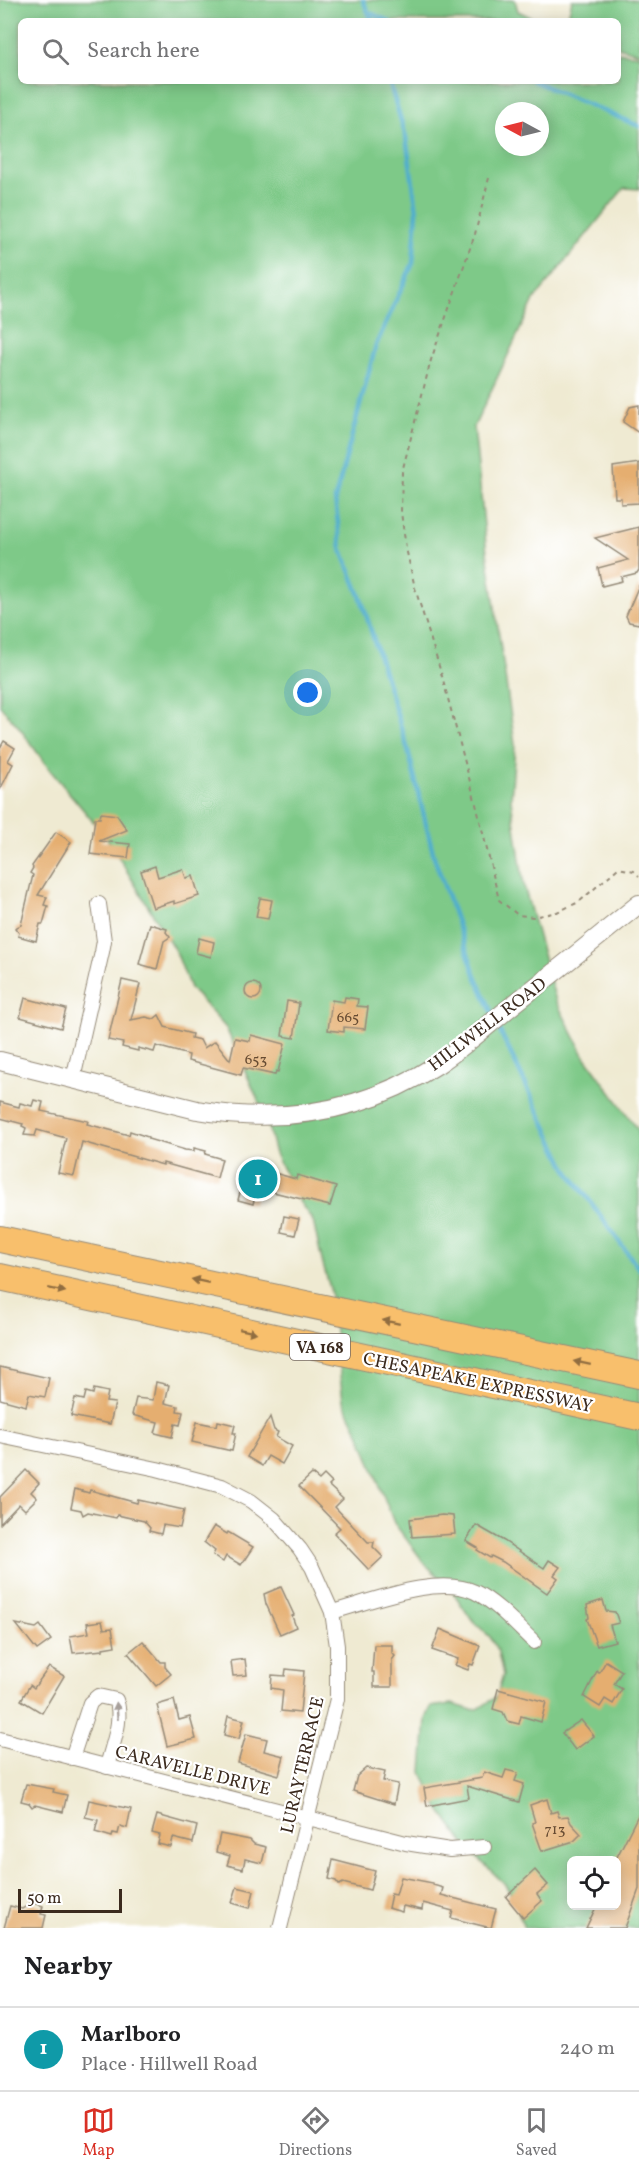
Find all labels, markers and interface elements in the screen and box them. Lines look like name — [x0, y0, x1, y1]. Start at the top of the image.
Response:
search box — [18, 18, 621, 84]
icon: search — [39, 35, 72, 68]
text: Search here — [87, 36, 200, 67]
north arrow — [495, 102, 549, 156]
your location — [293, 678, 322, 707]
street label: HILLWELL ROAD — [423, 972, 552, 1078]
house number: 665 — [337, 1008, 359, 1029]
house number: 653 — [245, 1050, 267, 1071]
pin: 1 — [238, 1156, 278, 1202]
one-way arrow — [191, 1276, 210, 1286]
one-way arrow — [48, 1285, 66, 1295]
one-way arrow — [381, 1317, 400, 1326]
one-way arrow — [238, 1327, 257, 1337]
road number: VA 168 — [290, 1334, 350, 1360]
street label: CHESAPEAKE EXPRESSWAY — [361, 1347, 595, 1420]
one-way arrow — [572, 1358, 591, 1367]
street label: LURAY TERRACE — [276, 1694, 331, 1836]
one-way arrow — [112, 1701, 122, 1720]
street label: CARAVELLE DRIVE — [112, 1740, 273, 1803]
house number: 713 — [545, 1820, 565, 1841]
map controls — [567, 1856, 621, 1910]
button: locate — [567, 1856, 621, 1910]
scale bar — [18, 1886, 122, 1914]
text: 50 m — [27, 1888, 61, 1910]
text: Nearby — [24, 1949, 113, 1985]
text: Marlboro — [81, 2020, 181, 2051]
text: 1 — [39, 2035, 48, 2063]
text: 240 m — [560, 2035, 615, 2063]
text: Place · Hillwell Road — [81, 2051, 258, 2079]
tab: Map — [82, 2104, 115, 2162]
tab: Directions — [279, 2104, 352, 2162]
tab: Saved — [516, 2104, 557, 2162]

